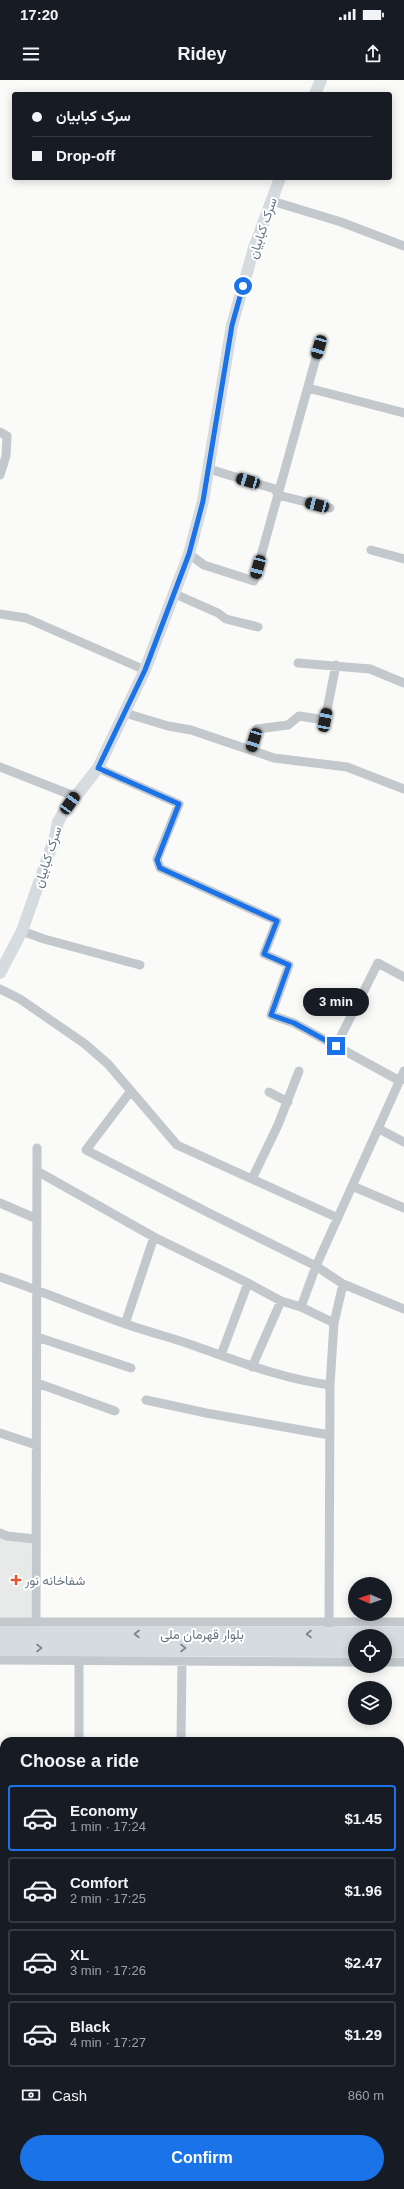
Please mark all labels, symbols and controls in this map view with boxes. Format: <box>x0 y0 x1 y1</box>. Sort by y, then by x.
text: 17:20 <box>20 6 58 23</box>
icon: menu <box>20 43 42 65</box>
icon: share <box>362 43 384 65</box>
text: Ridey <box>177 44 227 64</box>
text: سرک کبابیان <box>56 107 131 124</box>
text: Drop-off <box>56 147 115 164</box>
street label: سرک کبابیان <box>245 196 281 261</box>
route start <box>234 277 252 295</box>
car <box>310 334 328 360</box>
car <box>235 472 261 490</box>
car <box>304 496 330 514</box>
car <box>249 554 267 580</box>
car <box>317 707 333 733</box>
car <box>245 727 263 753</box>
car <box>58 790 82 816</box>
street label: سرک کبابیان <box>31 825 65 890</box>
callout: 3 min <box>303 988 369 1016</box>
text: 3 min <box>319 994 353 1009</box>
route end <box>327 1037 345 1055</box>
place label: شفاخانه نور <box>24 1573 85 1589</box>
marker: شفاخانه نور <box>10 1574 22 1586</box>
north arrow <box>348 1577 392 1621</box>
map controls <box>348 1577 392 1725</box>
street label: بلوار قهرمان ملی <box>160 1627 244 1643</box>
button: locate <box>348 1629 392 1673</box>
one-way arrow <box>134 1630 140 1638</box>
one-way arrow <box>306 1630 312 1638</box>
one-way arrow <box>36 1644 42 1652</box>
one-way arrow <box>180 1644 186 1652</box>
button: layers <box>348 1681 392 1725</box>
text: Choose a ride <box>20 1751 139 1771</box>
icon: car <box>22 1800 58 1836</box>
text: Economy <box>70 1802 138 1819</box>
text: $1.45 <box>344 1810 382 1827</box>
text: 1 min · 17:24 <box>70 1819 146 1834</box>
icon: car <box>22 1872 58 1908</box>
text: Comfort <box>70 1874 128 1891</box>
text: $1.96 <box>344 1882 382 1899</box>
text: 2 min · 17:25 <box>70 1891 146 1906</box>
icon: car <box>22 1944 58 1980</box>
text: XL <box>70 1946 89 1963</box>
text: $2.47 <box>344 1954 382 1971</box>
text: 3 min · 17:26 <box>70 1963 146 1978</box>
icon: car <box>22 2016 58 2052</box>
text: Black <box>70 2018 110 2035</box>
text: $1.29 <box>344 2026 382 2043</box>
text: 4 min · 17:27 <box>70 2035 146 2050</box>
icon: cash <box>20 2084 42 2106</box>
text: Cash <box>52 2087 87 2104</box>
text: 860 m <box>348 2088 384 2103</box>
button: Confirm <box>20 2135 384 2181</box>

